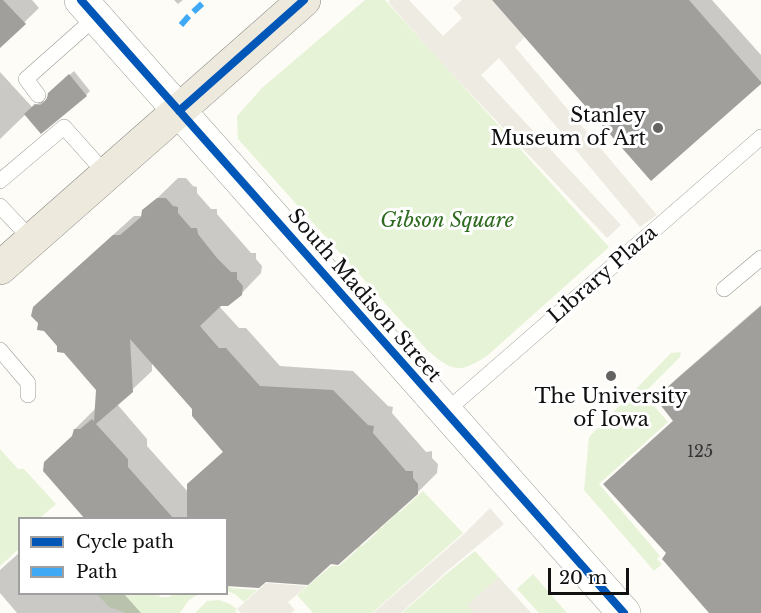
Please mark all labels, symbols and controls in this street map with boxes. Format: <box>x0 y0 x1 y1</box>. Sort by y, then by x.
place label: Stanley Museum of Art <box>490 104 646 151</box>
marker: Stanley Museum of Art <box>651 121 665 135</box>
street label: South Madison Street <box>282 205 446 387</box>
park label: Gibson Square <box>380 209 514 233</box>
street label: Library Plaza <box>544 221 662 329</box>
marker: The University of Iowa <box>604 369 618 383</box>
place label: The University of Iowa <box>534 385 688 432</box>
house number: 125 <box>687 442 713 462</box>
legend <box>18 517 228 595</box>
text: Cycle path <box>76 531 174 553</box>
scale bar <box>551 556 632 594</box>
text: Path <box>76 561 117 583</box>
text: 20 m <box>559 567 607 589</box>

